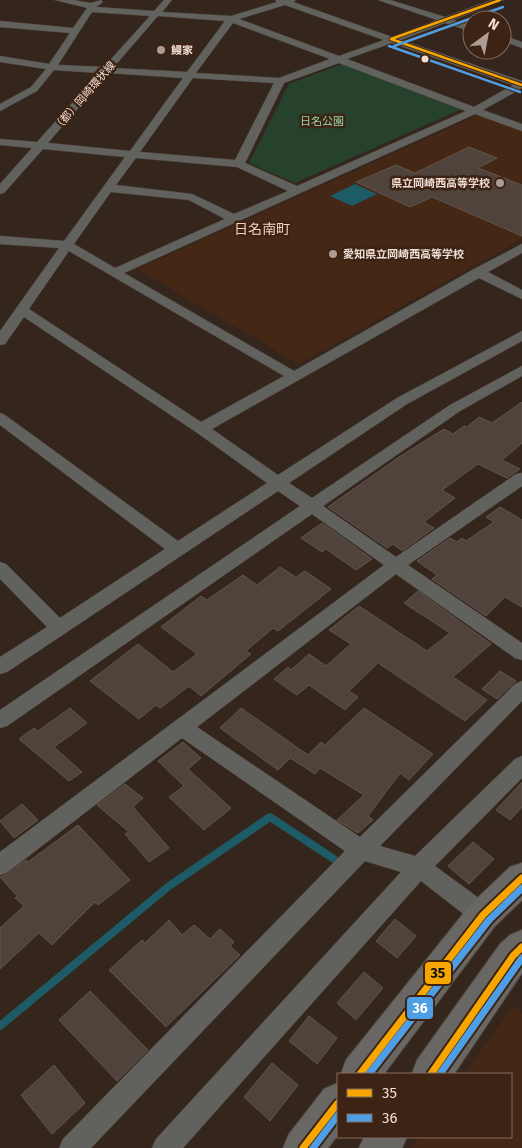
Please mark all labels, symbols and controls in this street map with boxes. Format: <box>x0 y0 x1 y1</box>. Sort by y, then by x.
north arrow <box>462 10 512 60</box>
text: N <box>485 15 502 34</box>
marker: 鰻家 <box>155 44 167 56</box>
place label: 鰻家 <box>171 44 193 57</box>
unlabelled marker <box>420 54 430 64</box>
street label: （都）岡崎環状線 <box>51 59 118 134</box>
park label: 日名公園 <box>300 115 344 128</box>
place label: 県立岡崎西高等学校 <box>391 177 490 190</box>
marker: 県立岡崎西高等学校 <box>494 177 506 189</box>
district label: 日名南町 <box>234 221 290 238</box>
marker: 愛知県立岡崎西高等学校 <box>327 248 339 260</box>
place label: 愛知県立岡崎西高等学校 <box>343 248 464 261</box>
line badge: 35 <box>424 961 452 985</box>
text: 35 <box>430 965 446 982</box>
line badge: 36 <box>406 996 434 1020</box>
text: 36 <box>411 1000 428 1017</box>
legend <box>337 1073 512 1138</box>
text: 35 <box>382 1084 397 1102</box>
text: 36 <box>382 1109 397 1127</box>

